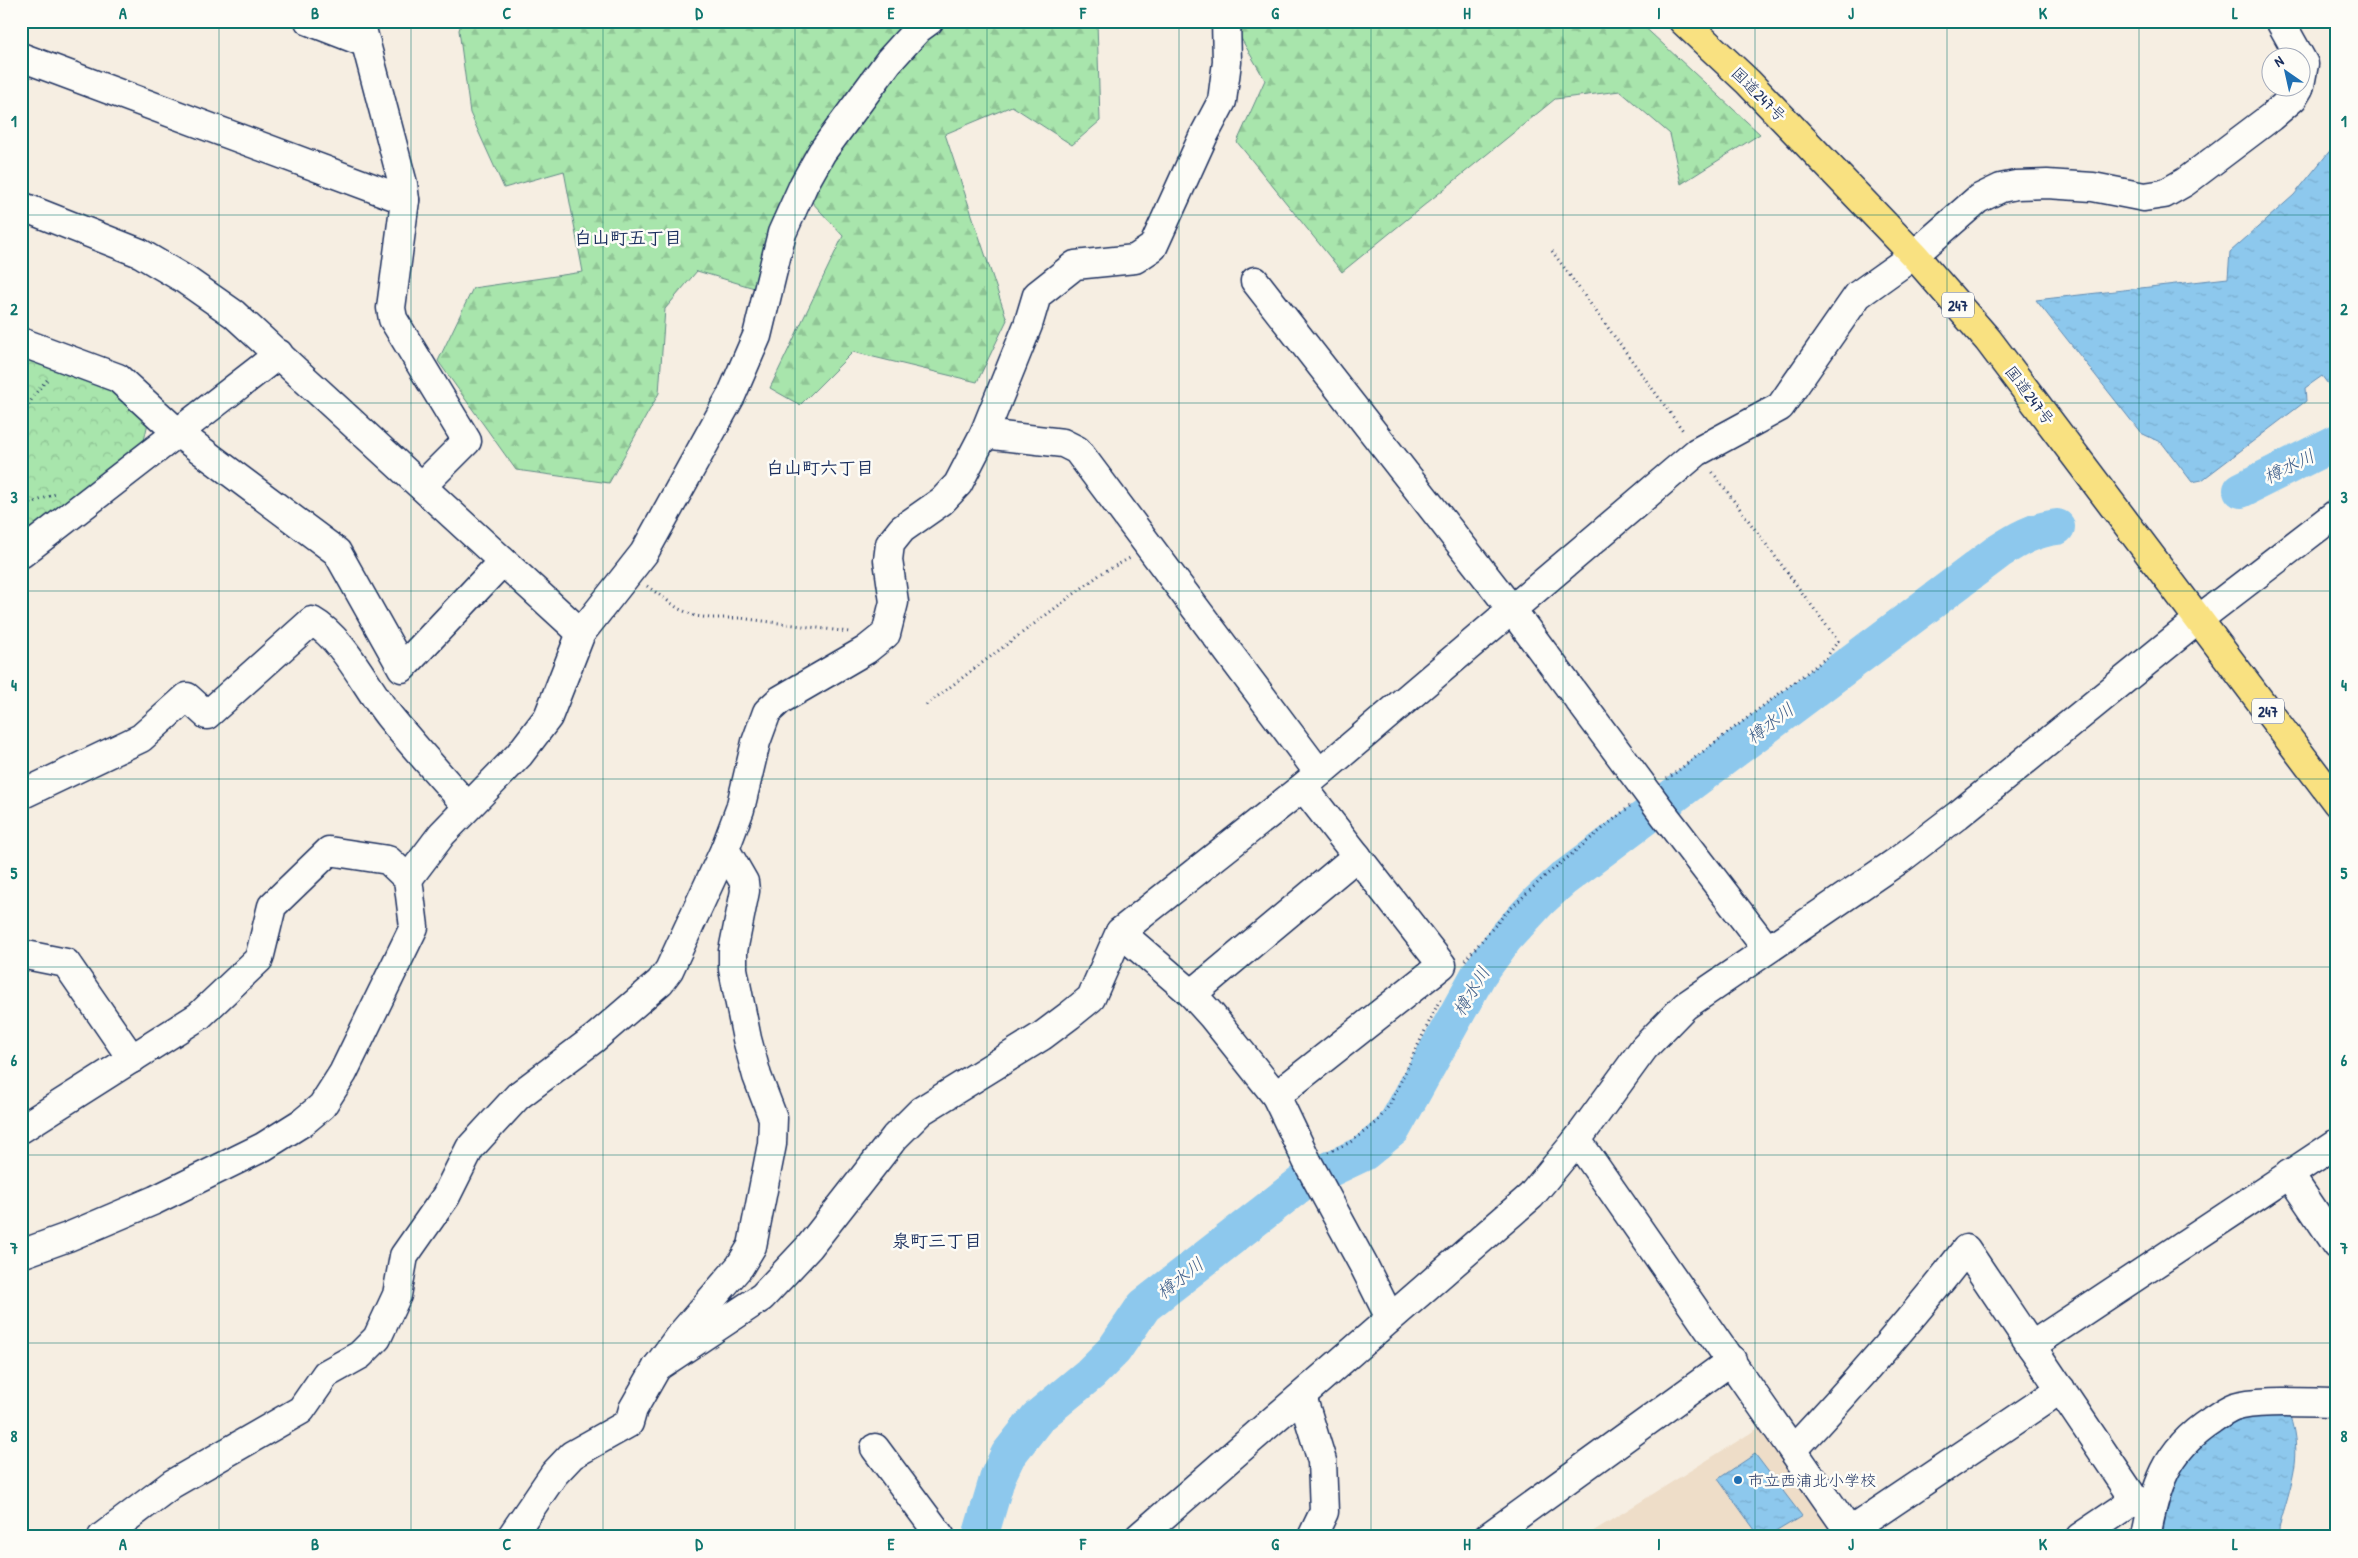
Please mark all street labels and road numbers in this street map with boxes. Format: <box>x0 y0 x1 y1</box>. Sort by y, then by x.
street label: 国道247号 <box>1727 62 1791 126</box>
road number: 247 <box>1942 292 1974 318</box>
street label: 国道247号 <box>2000 361 2060 429</box>
road number: 247 <box>2252 698 2284 724</box>

